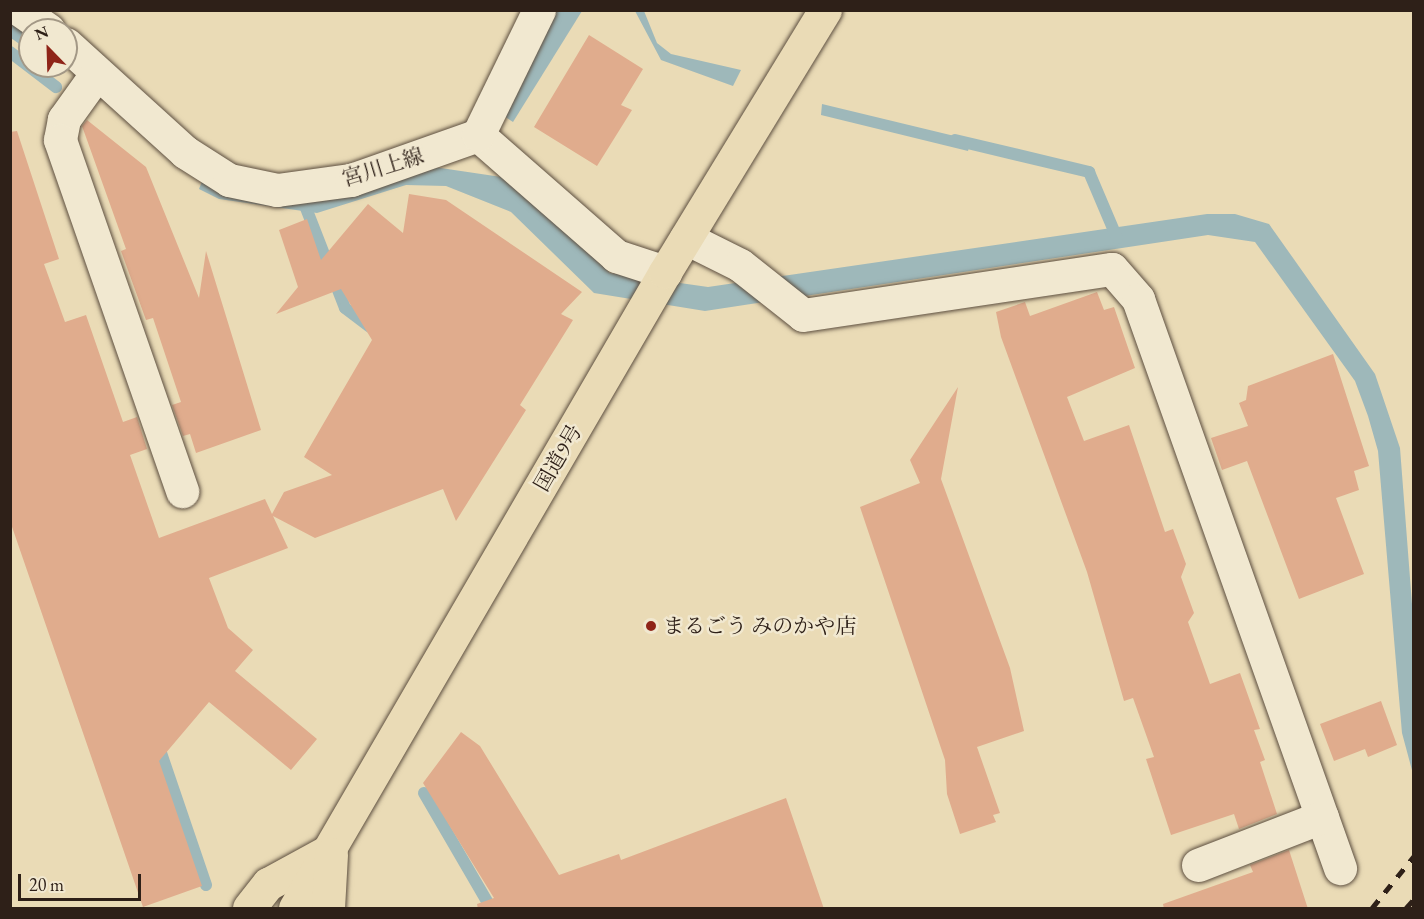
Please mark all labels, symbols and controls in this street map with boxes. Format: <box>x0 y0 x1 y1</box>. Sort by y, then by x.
north arrow <box>18 18 78 78</box>
text: N <box>31 21 52 45</box>
street label: 宮川上線 <box>339 143 427 191</box>
street label: 国道9号 <box>529 420 587 496</box>
place label: まるごう みのかや店 <box>663 613 856 639</box>
marker: まるごう みのかや店 <box>644 619 658 633</box>
scale bar <box>21 862 144 900</box>
text: 20 m <box>29 873 64 896</box>

